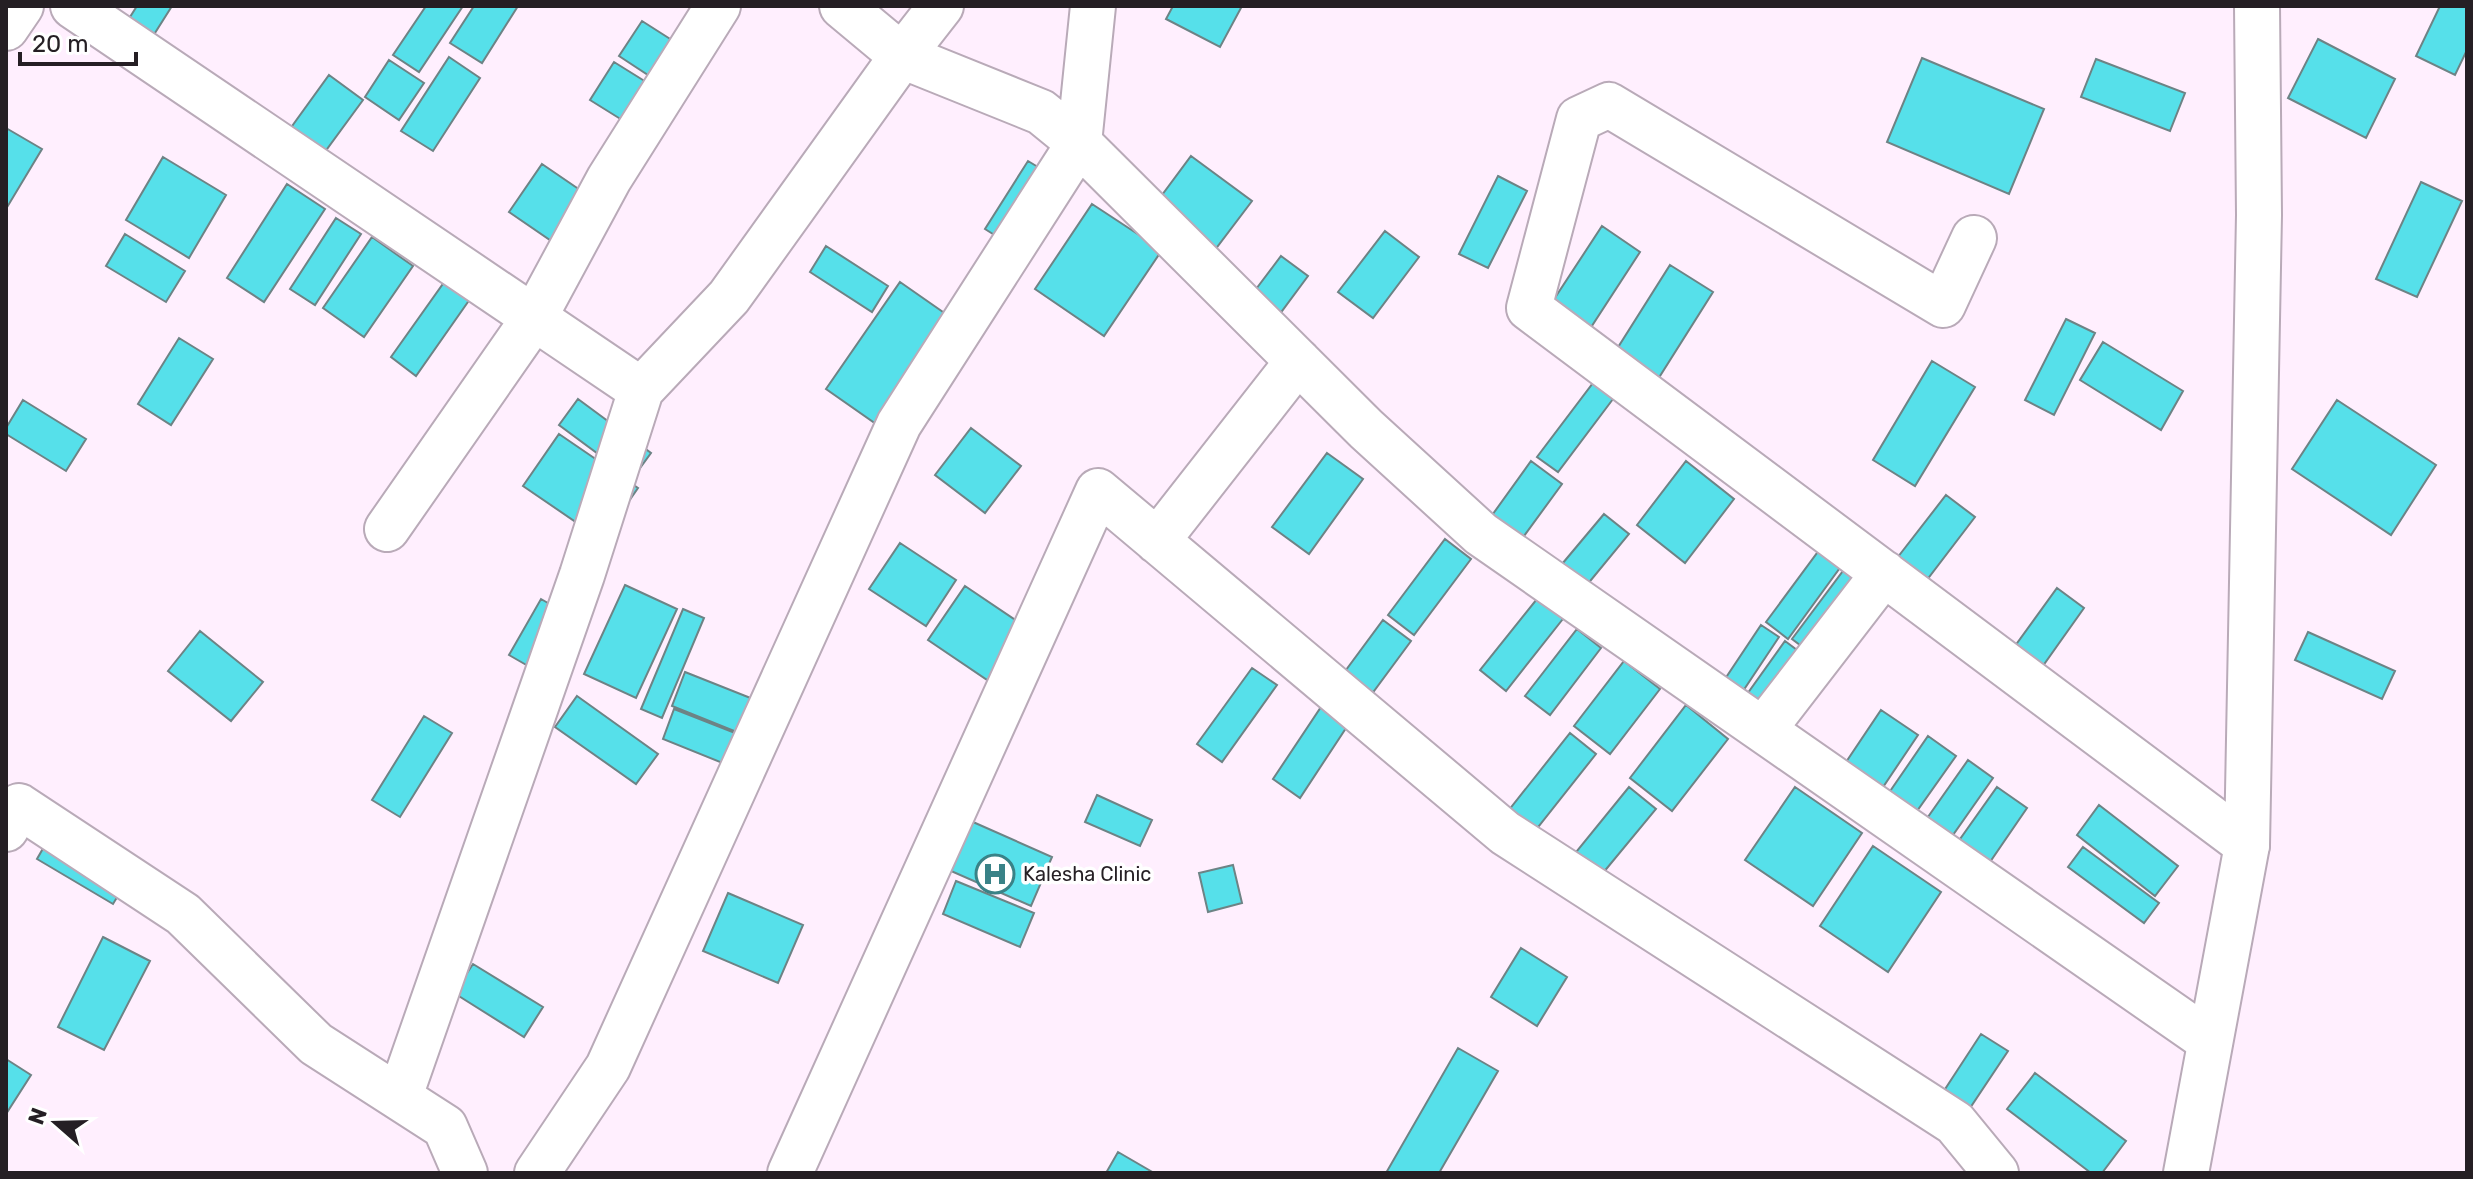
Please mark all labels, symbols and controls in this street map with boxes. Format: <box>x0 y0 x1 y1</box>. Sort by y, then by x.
scale bar <box>20 16 136 66</box>
text: 20 m <box>32 30 89 58</box>
hospital icon: Kalesha Clinic <box>974 853 1016 895</box>
place label: Kalesha Clinic <box>1023 862 1151 886</box>
north arrow <box>16 1083 96 1163</box>
text: N <box>22 1104 53 1128</box>

